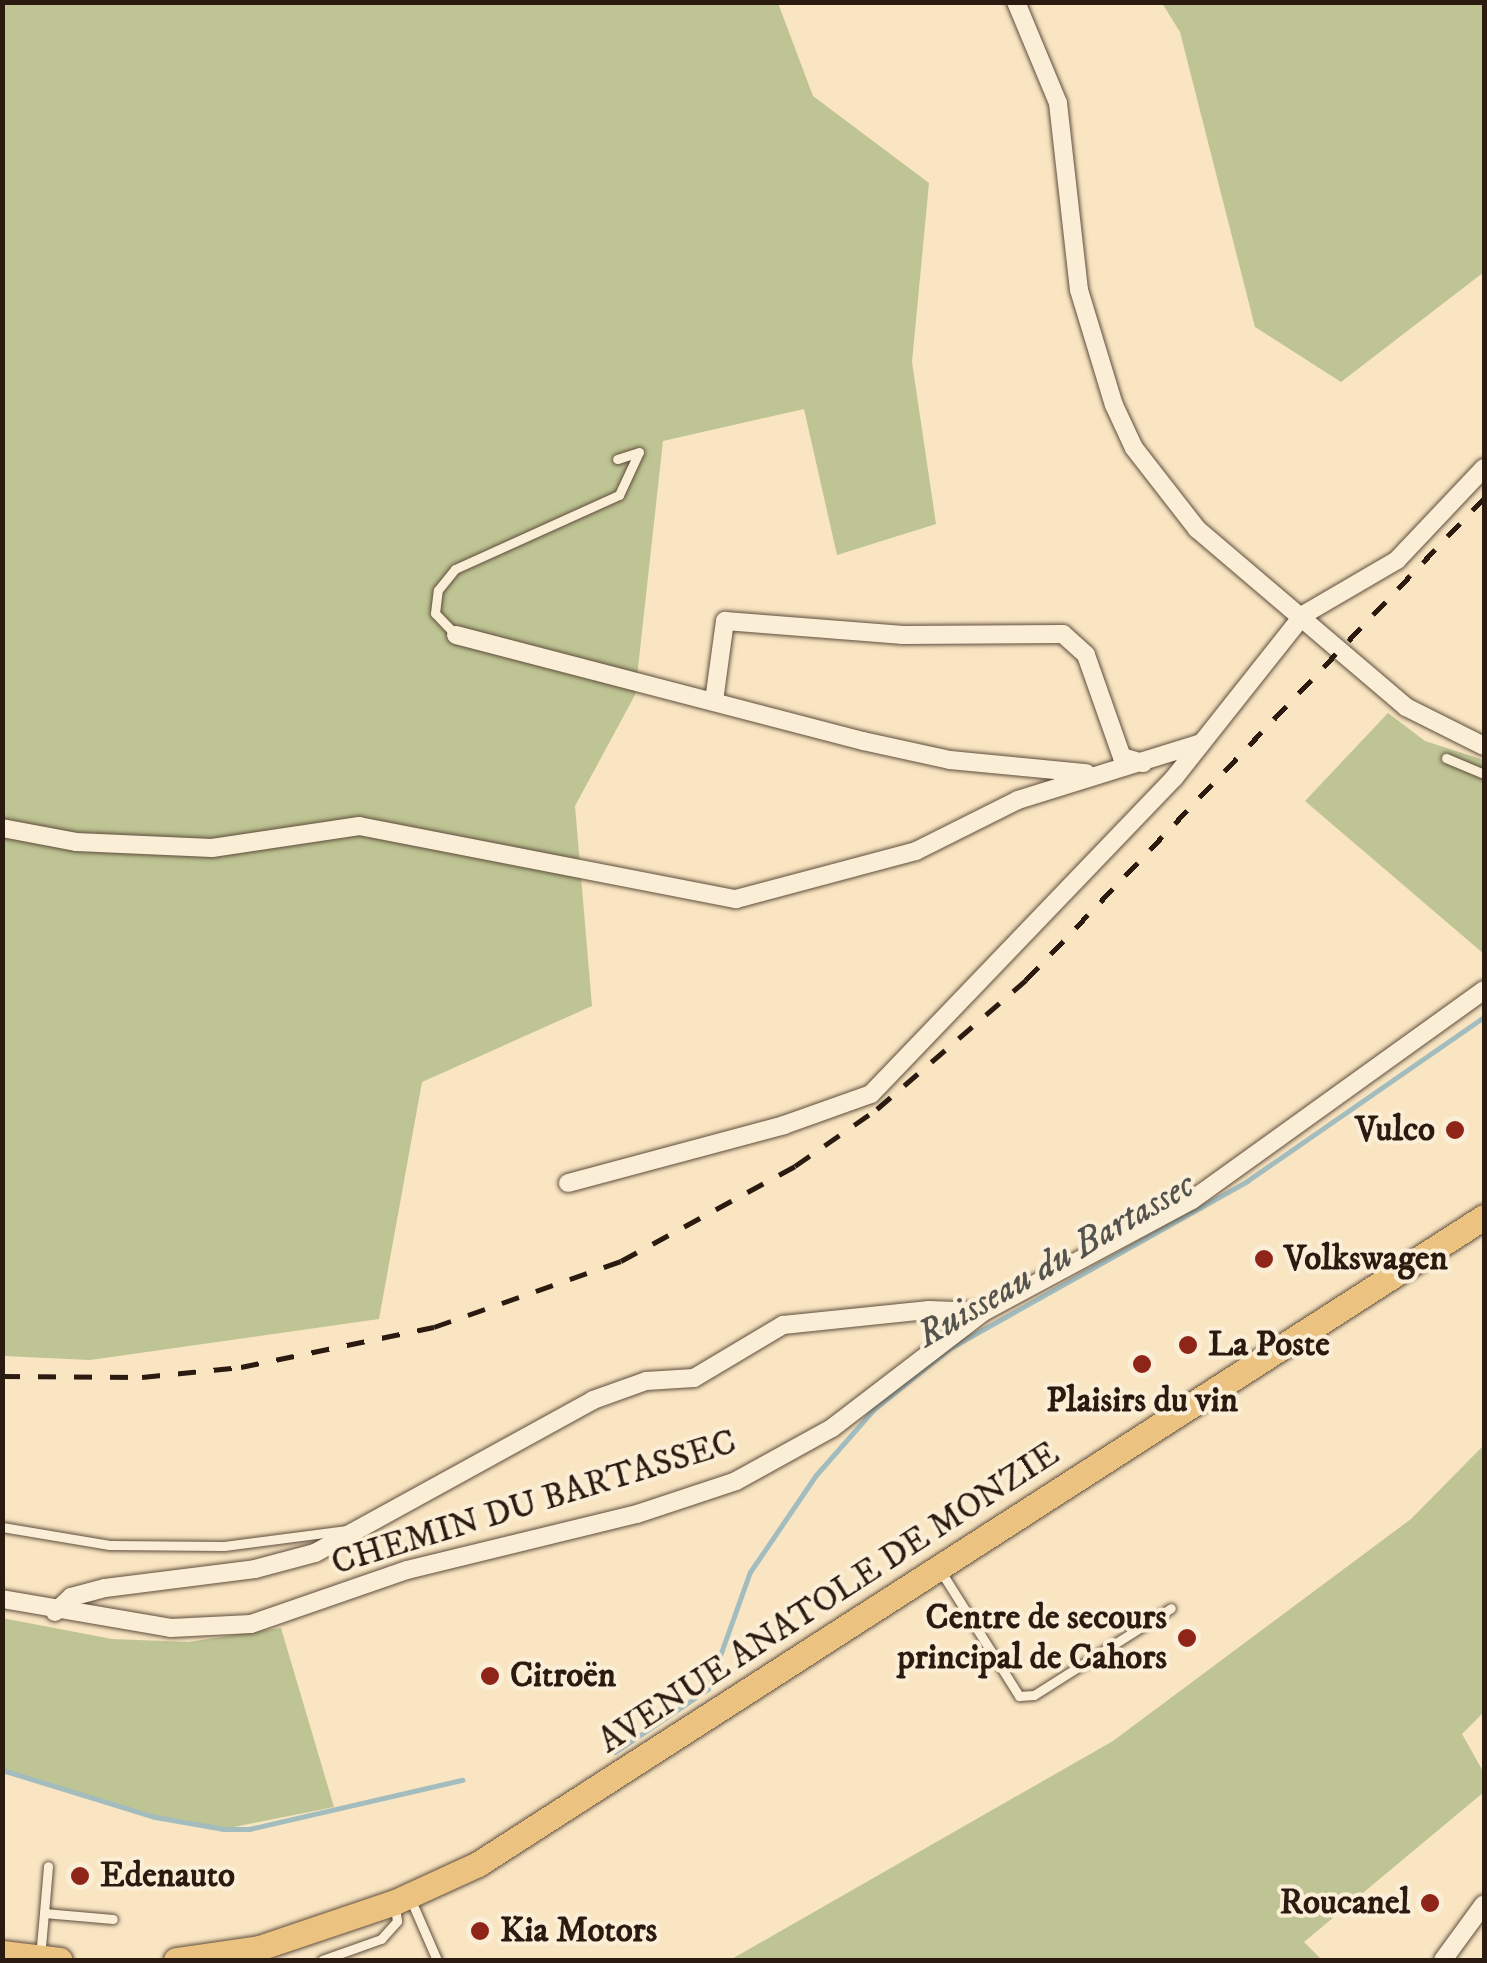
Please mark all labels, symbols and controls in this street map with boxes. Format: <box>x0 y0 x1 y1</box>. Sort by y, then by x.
place label: Vulco <box>1355 1109 1435 1151</box>
marker: Vulco <box>1444 1119 1466 1141</box>
water label: Ruisseau du Bartassec <box>909 1163 1203 1359</box>
place label: Volkswagen <box>1284 1238 1448 1280</box>
marker: Volkswagen <box>1253 1248 1275 1270</box>
place label: La Poste <box>1208 1324 1330 1366</box>
marker: La Poste <box>1177 1334 1199 1356</box>
marker: Plaisirs du vin <box>1131 1353 1153 1375</box>
place label: Plaisirs du vin <box>1046 1380 1238 1422</box>
street label: CHEMIN DU BARTASSEC <box>327 1421 741 1585</box>
street label: AVENUE ANATOLE DE MONZIE <box>591 1433 1067 1763</box>
place label: Centre de secours principal de Cahors <box>897 1597 1167 1679</box>
marker: Centre de secours principal de Cahors <box>1176 1627 1198 1649</box>
place label: Citroën <box>510 1655 616 1697</box>
marker: Citroën <box>479 1665 501 1687</box>
place label: Edenauto <box>100 1855 235 1897</box>
marker: Edenauto <box>69 1865 91 1887</box>
place label: Roucanel <box>1280 1882 1410 1924</box>
marker: Roucanel <box>1419 1892 1441 1914</box>
place label: Kia Motors <box>500 1910 657 1952</box>
marker: Kia Motors <box>469 1920 491 1942</box>

